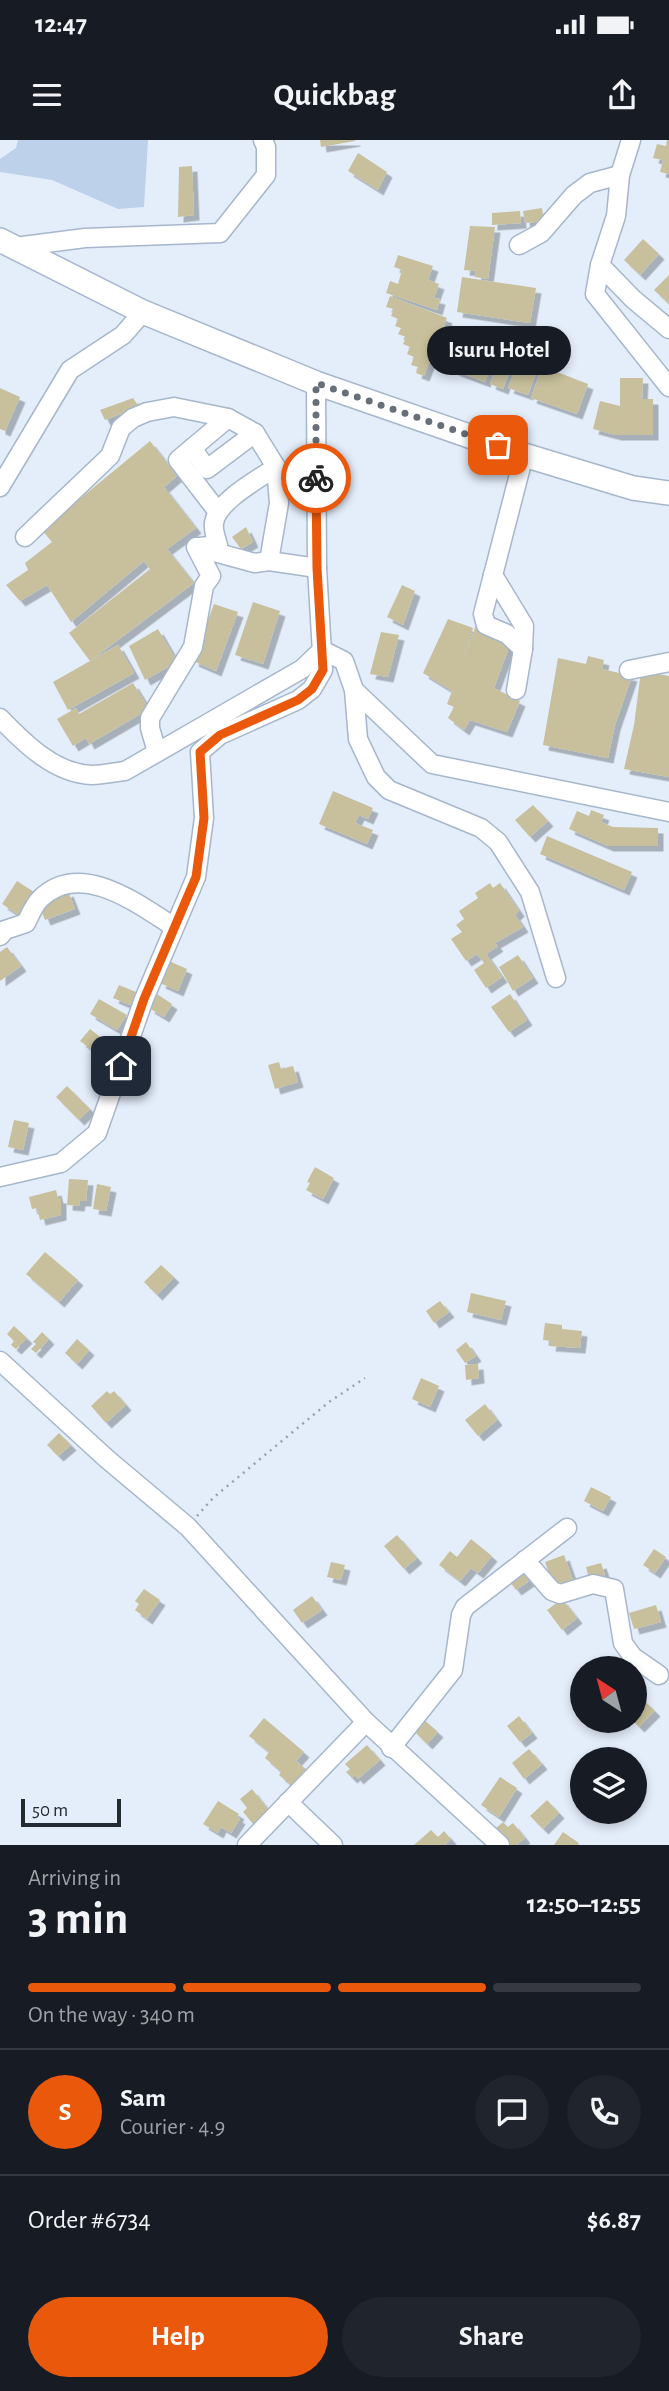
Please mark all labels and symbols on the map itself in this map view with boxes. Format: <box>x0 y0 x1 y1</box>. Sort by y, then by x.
callout: Isuru Hotel <box>426 326 570 375</box>
pin <box>468 415 528 475</box>
courier <box>281 443 351 513</box>
pin <box>91 1036 151 1096</box>
north arrow <box>570 1656 648 1732</box>
scale bar <box>21 1796 121 1828</box>

